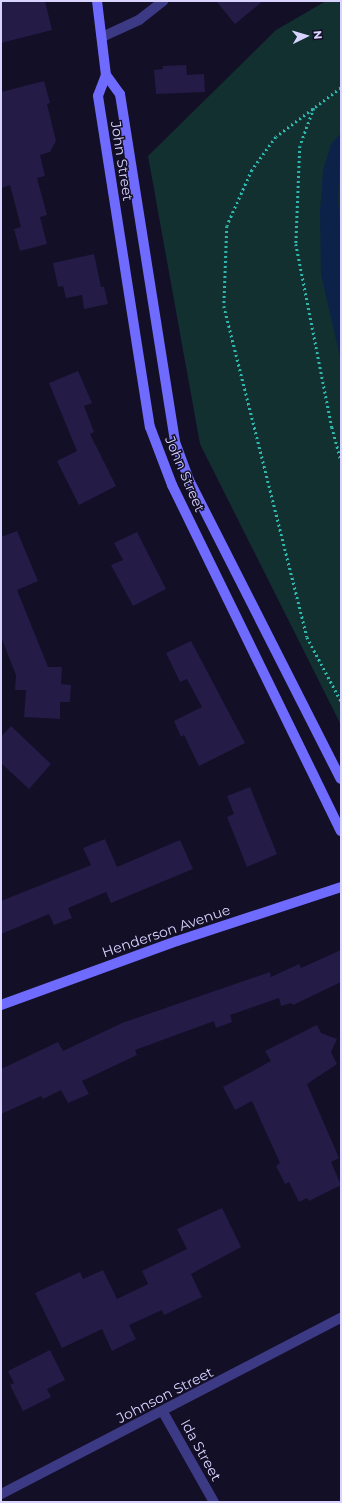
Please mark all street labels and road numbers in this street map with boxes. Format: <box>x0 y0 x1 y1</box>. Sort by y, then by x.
street label: John Street <box>107 120 137 202</box>
street label: John Street <box>161 434 209 514</box>
street label: Henderson Avenue <box>100 901 232 961</box>
street label: Johnson Street <box>114 1364 216 1426</box>
street label: Ida Street <box>177 1416 225 1484</box>

